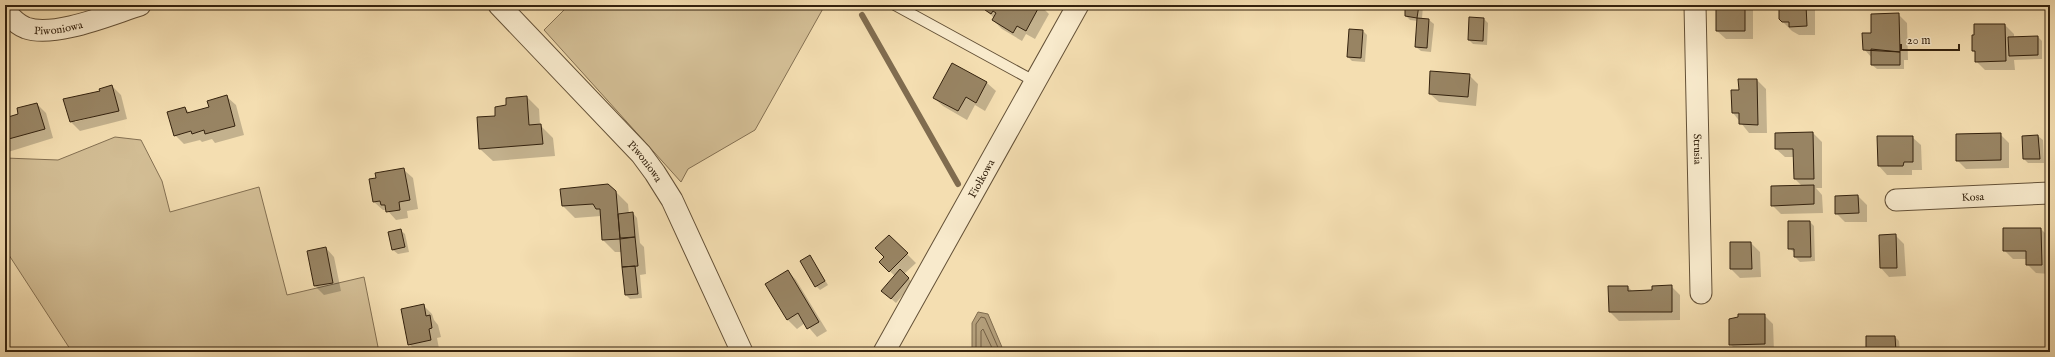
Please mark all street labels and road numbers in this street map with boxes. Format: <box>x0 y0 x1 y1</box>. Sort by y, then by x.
street label: Piwoniowa <box>33 18 85 38</box>
street label: Strusia <box>1690 133 1704 165</box>
street label: Piwoniowa <box>624 138 665 185</box>
street label: Fiołkowa <box>966 157 999 201</box>
street label: Kosa <box>1961 190 1985 205</box>

